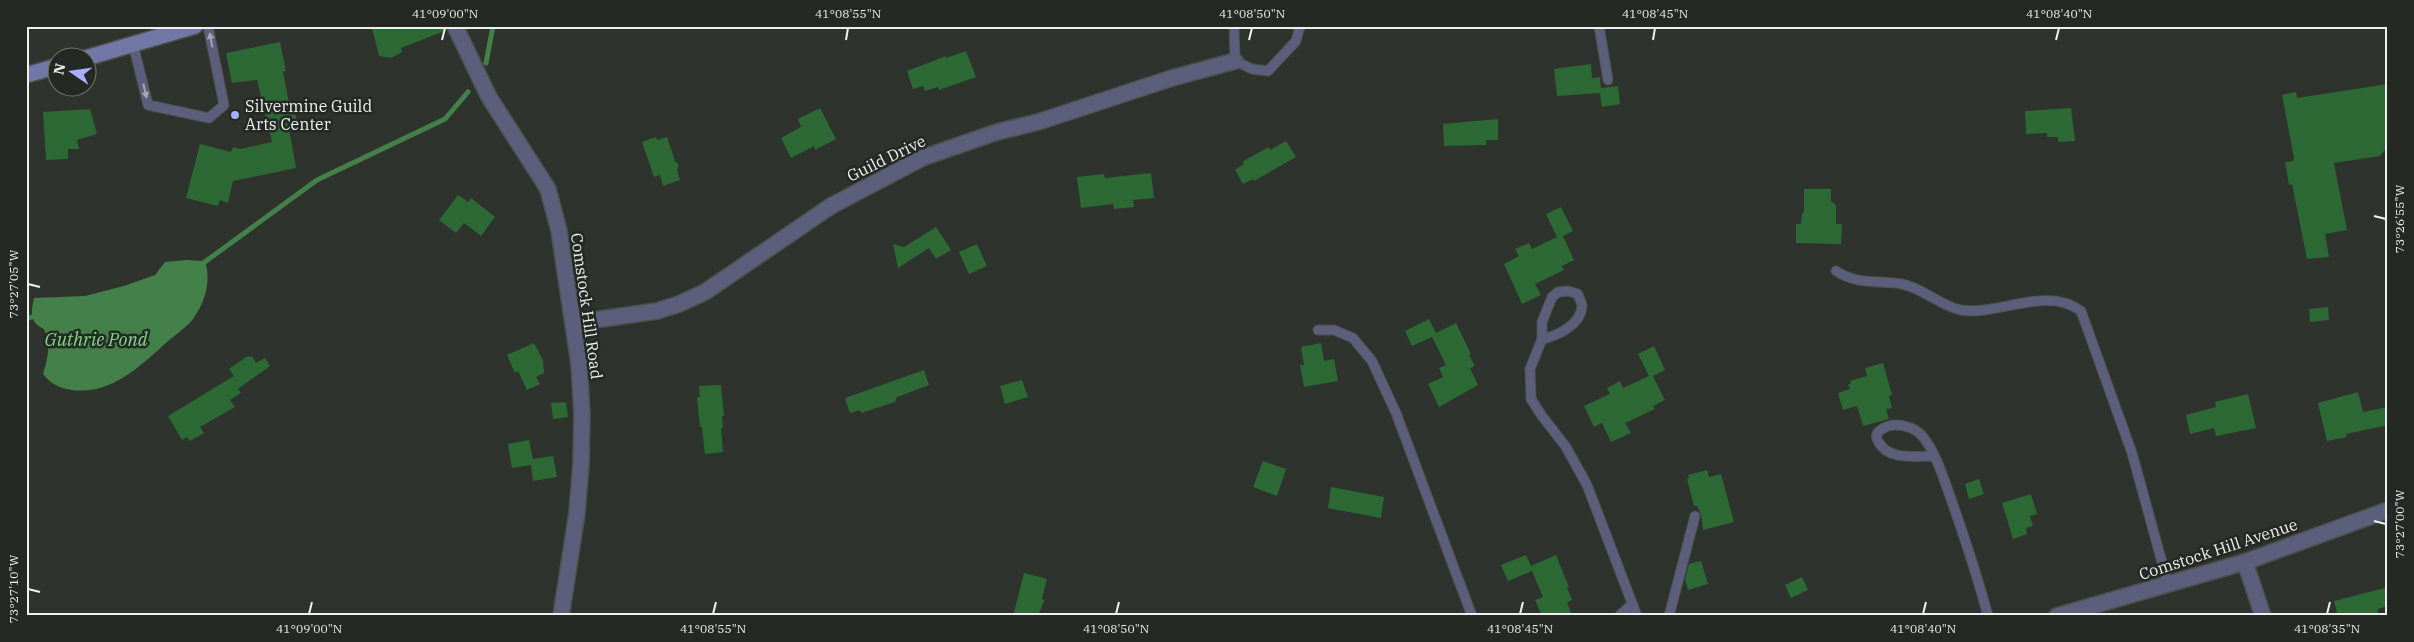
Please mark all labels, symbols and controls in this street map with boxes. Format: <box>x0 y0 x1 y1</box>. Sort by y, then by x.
text: 41°09'00"N <box>412 6 478 21</box>
text: 41°08'55"N <box>815 6 881 21</box>
text: 41°08'50"N <box>1219 6 1285 21</box>
text: 41°08'45"N <box>1622 6 1688 21</box>
text: 41°08'40"N <box>2026 6 2092 21</box>
one-way arrow <box>206 32 214 48</box>
north arrow <box>48 48 98 98</box>
text: N <box>49 62 69 76</box>
one-way arrow <box>141 83 149 98</box>
place label: Silvermine Guild Arts Center <box>245 96 372 134</box>
marker: Silvermine Guild Arts Center <box>229 109 241 121</box>
street label: Guild Drive <box>843 130 929 186</box>
text: 73°26'55"W <box>2392 184 2407 253</box>
street label: Comstock Hill Road <box>567 232 607 381</box>
text: 73°27'05"W <box>6 249 21 318</box>
water label: Guthrie Pond <box>45 328 148 351</box>
text: 73°27'00"W <box>2392 489 2407 558</box>
street label: Comstock Hill Avenue <box>2136 514 2300 584</box>
text: 73°27'10"W <box>6 554 21 623</box>
text: 41°09'00"N <box>276 621 342 636</box>
text: 41°08'55"N <box>680 621 746 636</box>
text: 41°08'50"N <box>1083 621 1149 636</box>
text: 41°08'45"N <box>1487 621 1553 636</box>
text: 41°08'40"N <box>1890 621 1956 636</box>
text: 41°08'35"N <box>2294 621 2360 636</box>

